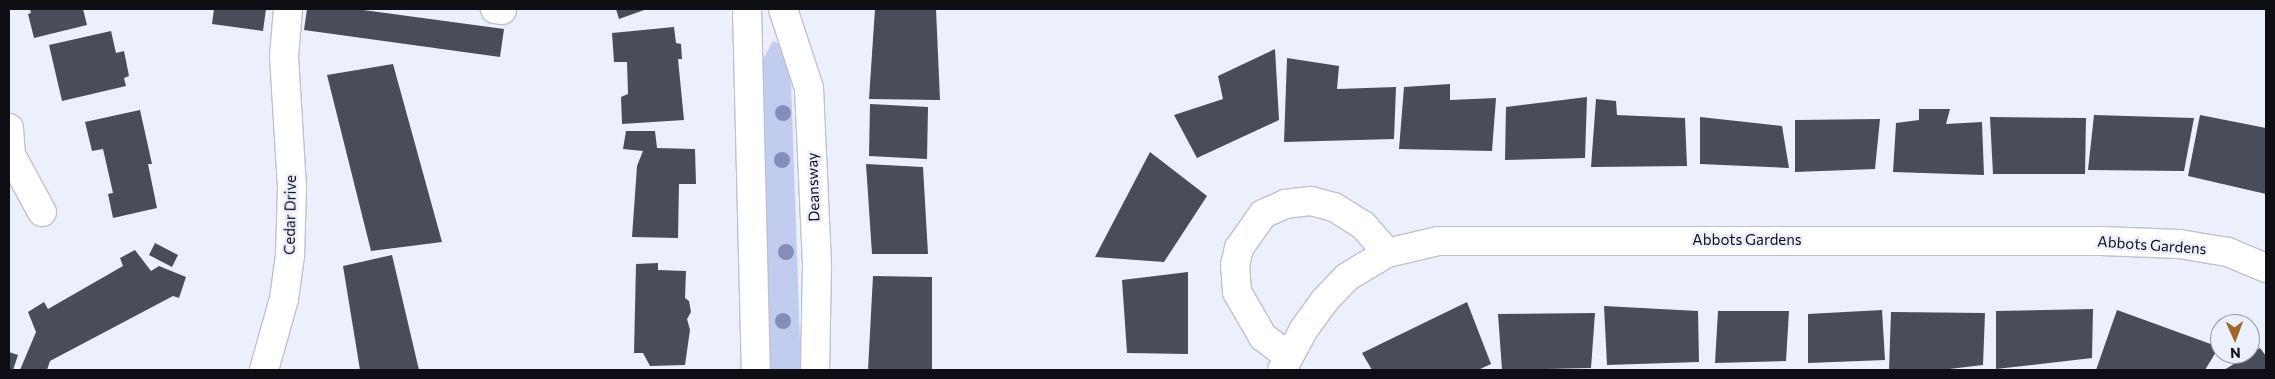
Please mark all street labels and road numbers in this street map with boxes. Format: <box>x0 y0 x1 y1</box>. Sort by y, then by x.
street label: Deansway <box>803 152 823 222</box>
street label: Cedar Drive <box>280 175 300 255</box>
street label: Abbots Gardens <box>1692 231 1802 249</box>
street label: Abbots Gardens <box>2097 232 2207 258</box>

